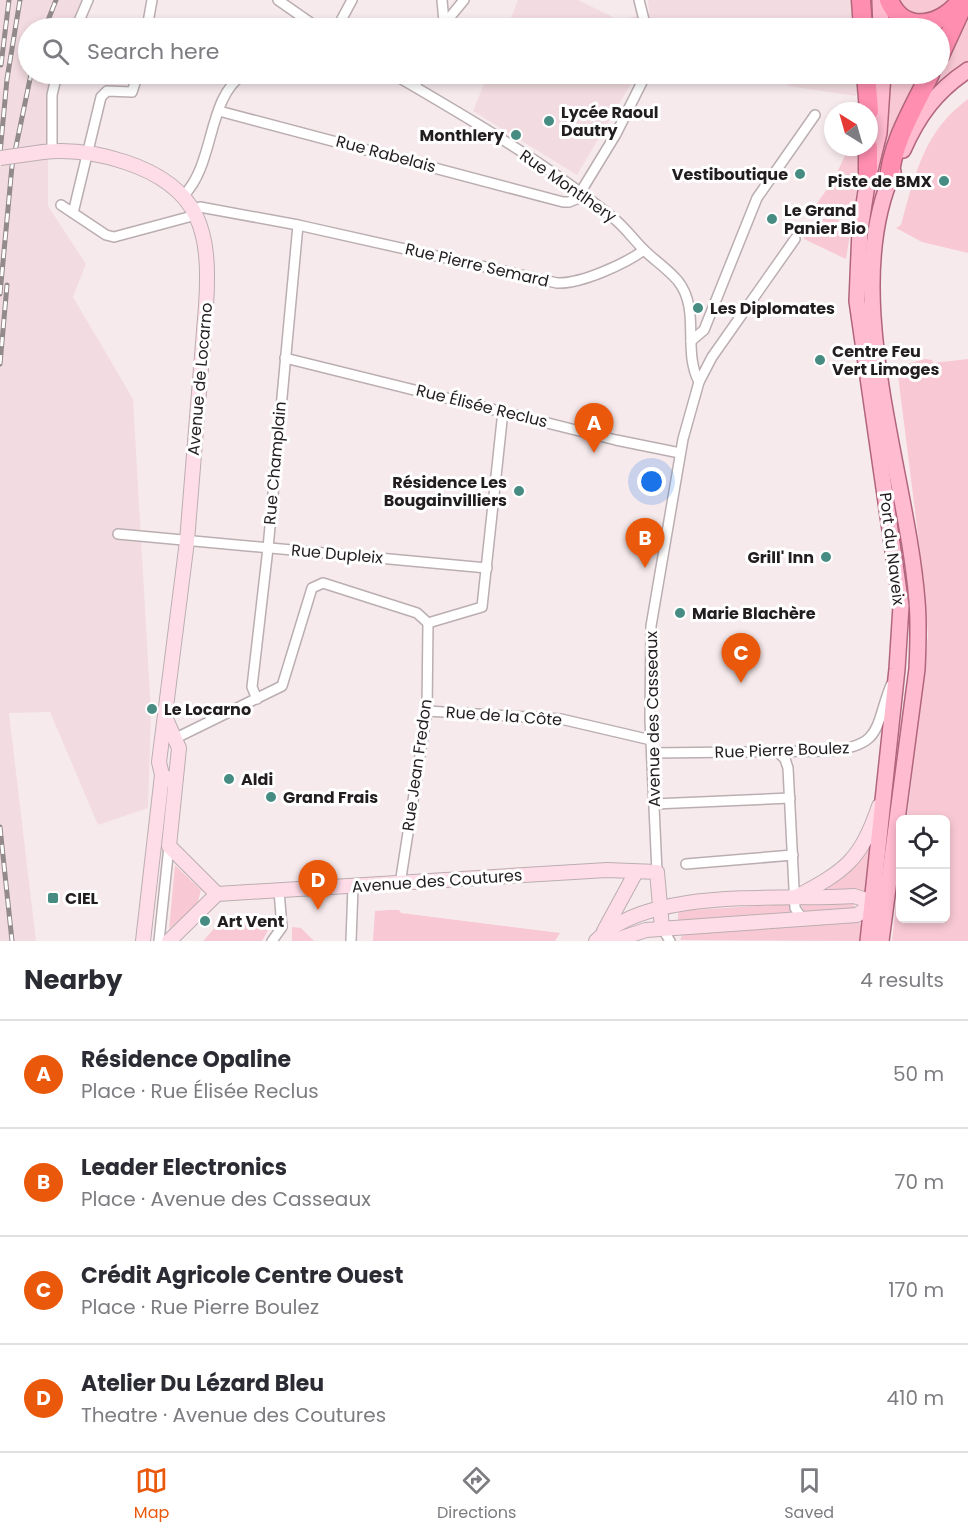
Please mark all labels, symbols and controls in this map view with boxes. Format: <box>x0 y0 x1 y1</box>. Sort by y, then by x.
search box <box>18 18 950 84</box>
icon: search <box>39 35 72 68</box>
text: Search here <box>87 36 220 67</box>
place label: Lycée Raoul Dautry <box>561 101 659 142</box>
north arrow <box>824 102 878 156</box>
marker: Lycée Raoul Dautry <box>542 114 556 128</box>
place label: Monthlery <box>420 124 505 147</box>
marker: Monthlery <box>509 128 523 142</box>
street label: Rue Rabelais <box>334 130 438 178</box>
street label: Rue Montlhery <box>515 144 621 228</box>
place label: Vestiboutique <box>672 163 788 186</box>
marker: Vestiboutique <box>793 167 807 181</box>
place label: Piste de BMX <box>828 170 933 193</box>
marker: Piste de BMX <box>937 174 951 188</box>
place label: Le Grand Panier Bio <box>784 199 866 240</box>
marker: Le Grand Panier Bio <box>765 212 779 226</box>
street label: Rue Pierre Semard <box>403 237 551 293</box>
place label: Les Diplomates <box>710 297 835 320</box>
marker: Les Diplomates <box>691 301 705 315</box>
street label: Avenue de Locarno <box>182 302 218 456</box>
place label: Centre Feu Vert Limoges <box>832 340 939 381</box>
marker: Centre Feu Vert Limoges <box>813 353 827 367</box>
street label: Rue Élisée Reclus <box>414 379 550 433</box>
street label: Rue Champlain <box>258 400 292 526</box>
pin: A <box>574 404 614 453</box>
your location <box>637 467 666 496</box>
place label: Résidence Les Bougainvilliers <box>384 471 507 512</box>
marker: Résidence Les Bougainvilliers <box>512 484 526 498</box>
street label: Port du Naveix <box>874 491 910 607</box>
pin: B <box>626 518 664 568</box>
street label: Rue Dupleix <box>290 539 384 569</box>
place label: Grill' Inn <box>748 546 814 569</box>
marker: Grill' Inn <box>819 550 833 564</box>
place label: Marie Blachère <box>692 602 816 625</box>
marker: Marie Blachère <box>673 606 687 620</box>
street label: Avenue des Casseaux <box>640 630 666 807</box>
pin: C <box>722 634 760 683</box>
street label: Rue Jean Fredon <box>396 697 438 833</box>
place label: Le Locarno <box>164 698 251 721</box>
street label: Rue de la Côte <box>445 700 563 732</box>
marker: Le Locarno <box>145 702 159 716</box>
street label: Rue Pierre Boulez <box>714 736 850 764</box>
place label: Aldi <box>241 768 273 791</box>
marker: Aldi <box>222 772 236 786</box>
place label: Grand Frais <box>283 786 378 809</box>
marker: Grand Frais <box>264 790 278 804</box>
map controls <box>896 815 950 923</box>
button: locate <box>896 815 950 869</box>
pin: D <box>298 860 338 910</box>
street label: Avenue des Coutures <box>351 864 523 898</box>
button: layers <box>896 869 950 923</box>
place label: CIEL <box>65 887 99 910</box>
marker: CIEL <box>46 891 60 905</box>
place label: Art Vent <box>217 910 284 933</box>
marker: Art Vent <box>198 914 212 928</box>
text: Nearby <box>24 962 122 998</box>
text: 4 results <box>860 966 944 994</box>
text: Résidence Opaline <box>81 1044 291 1075</box>
text: A <box>36 1060 51 1088</box>
text: 50 m <box>893 1060 944 1088</box>
text: Place · Rue Élisée Reclus <box>81 1077 319 1105</box>
text: Leader Electronics <box>81 1152 287 1183</box>
text: B <box>37 1168 50 1196</box>
text: 70 m <box>895 1168 944 1196</box>
text: Place · Avenue des Casseaux <box>81 1185 371 1213</box>
text: Crédit Agricole Centre Ouest <box>81 1260 403 1291</box>
text: C <box>36 1276 51 1304</box>
text: 170 m <box>888 1276 944 1304</box>
text: Place · Rue Pierre Boulez <box>81 1293 319 1321</box>
text: Atelier Du Lézard Bleu <box>81 1368 324 1399</box>
text: D <box>36 1384 51 1412</box>
text: 410 m <box>887 1384 944 1412</box>
text: Theatre · Avenue des Coutures <box>81 1401 386 1429</box>
tab: Map <box>134 1464 169 1525</box>
tab: Directions <box>437 1464 516 1525</box>
tab: Saved <box>784 1464 834 1525</box>

